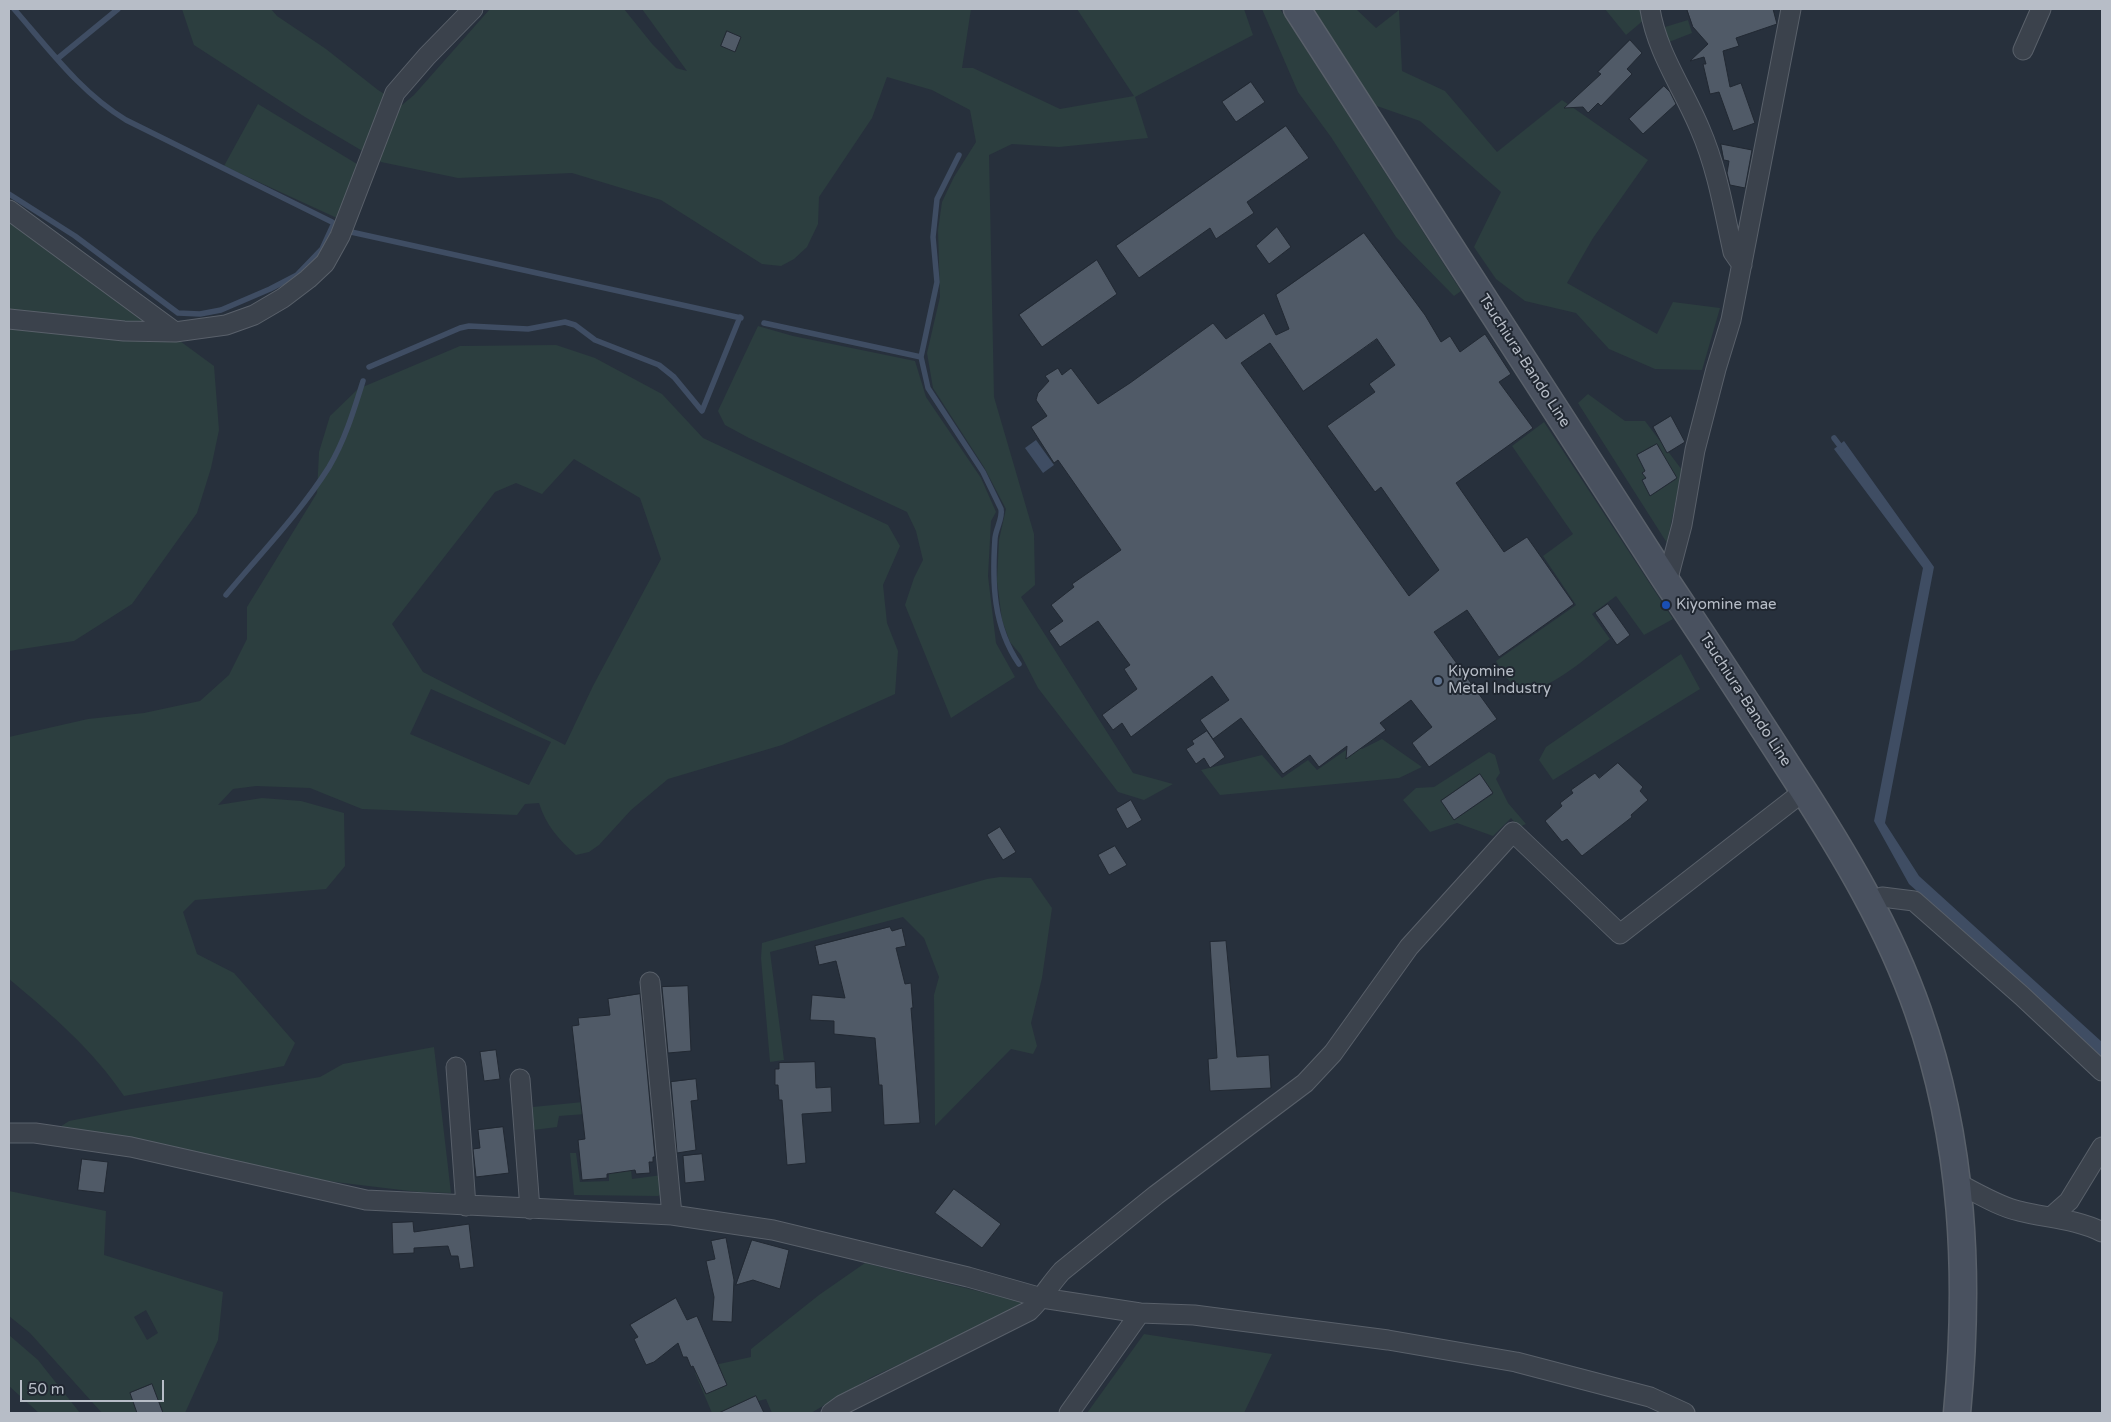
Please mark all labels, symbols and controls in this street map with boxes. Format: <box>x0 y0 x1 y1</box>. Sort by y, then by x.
street label: Tsuchiura-Bando Line <box>1474 291 1574 431</box>
place label: Kiyomine mae <box>1676 596 1777 614</box>
marker: Kiyomine mae <box>1660 599 1672 611</box>
street label: Tsuchiura-Bando Line <box>1695 630 1795 770</box>
place label: Kiyomine Metal Industry <box>1448 663 1551 698</box>
marker: Kiyomine Metal Industry <box>1432 675 1444 687</box>
scale bar <box>22 1370 166 1402</box>
text: 50 m <box>28 1380 65 1398</box>

